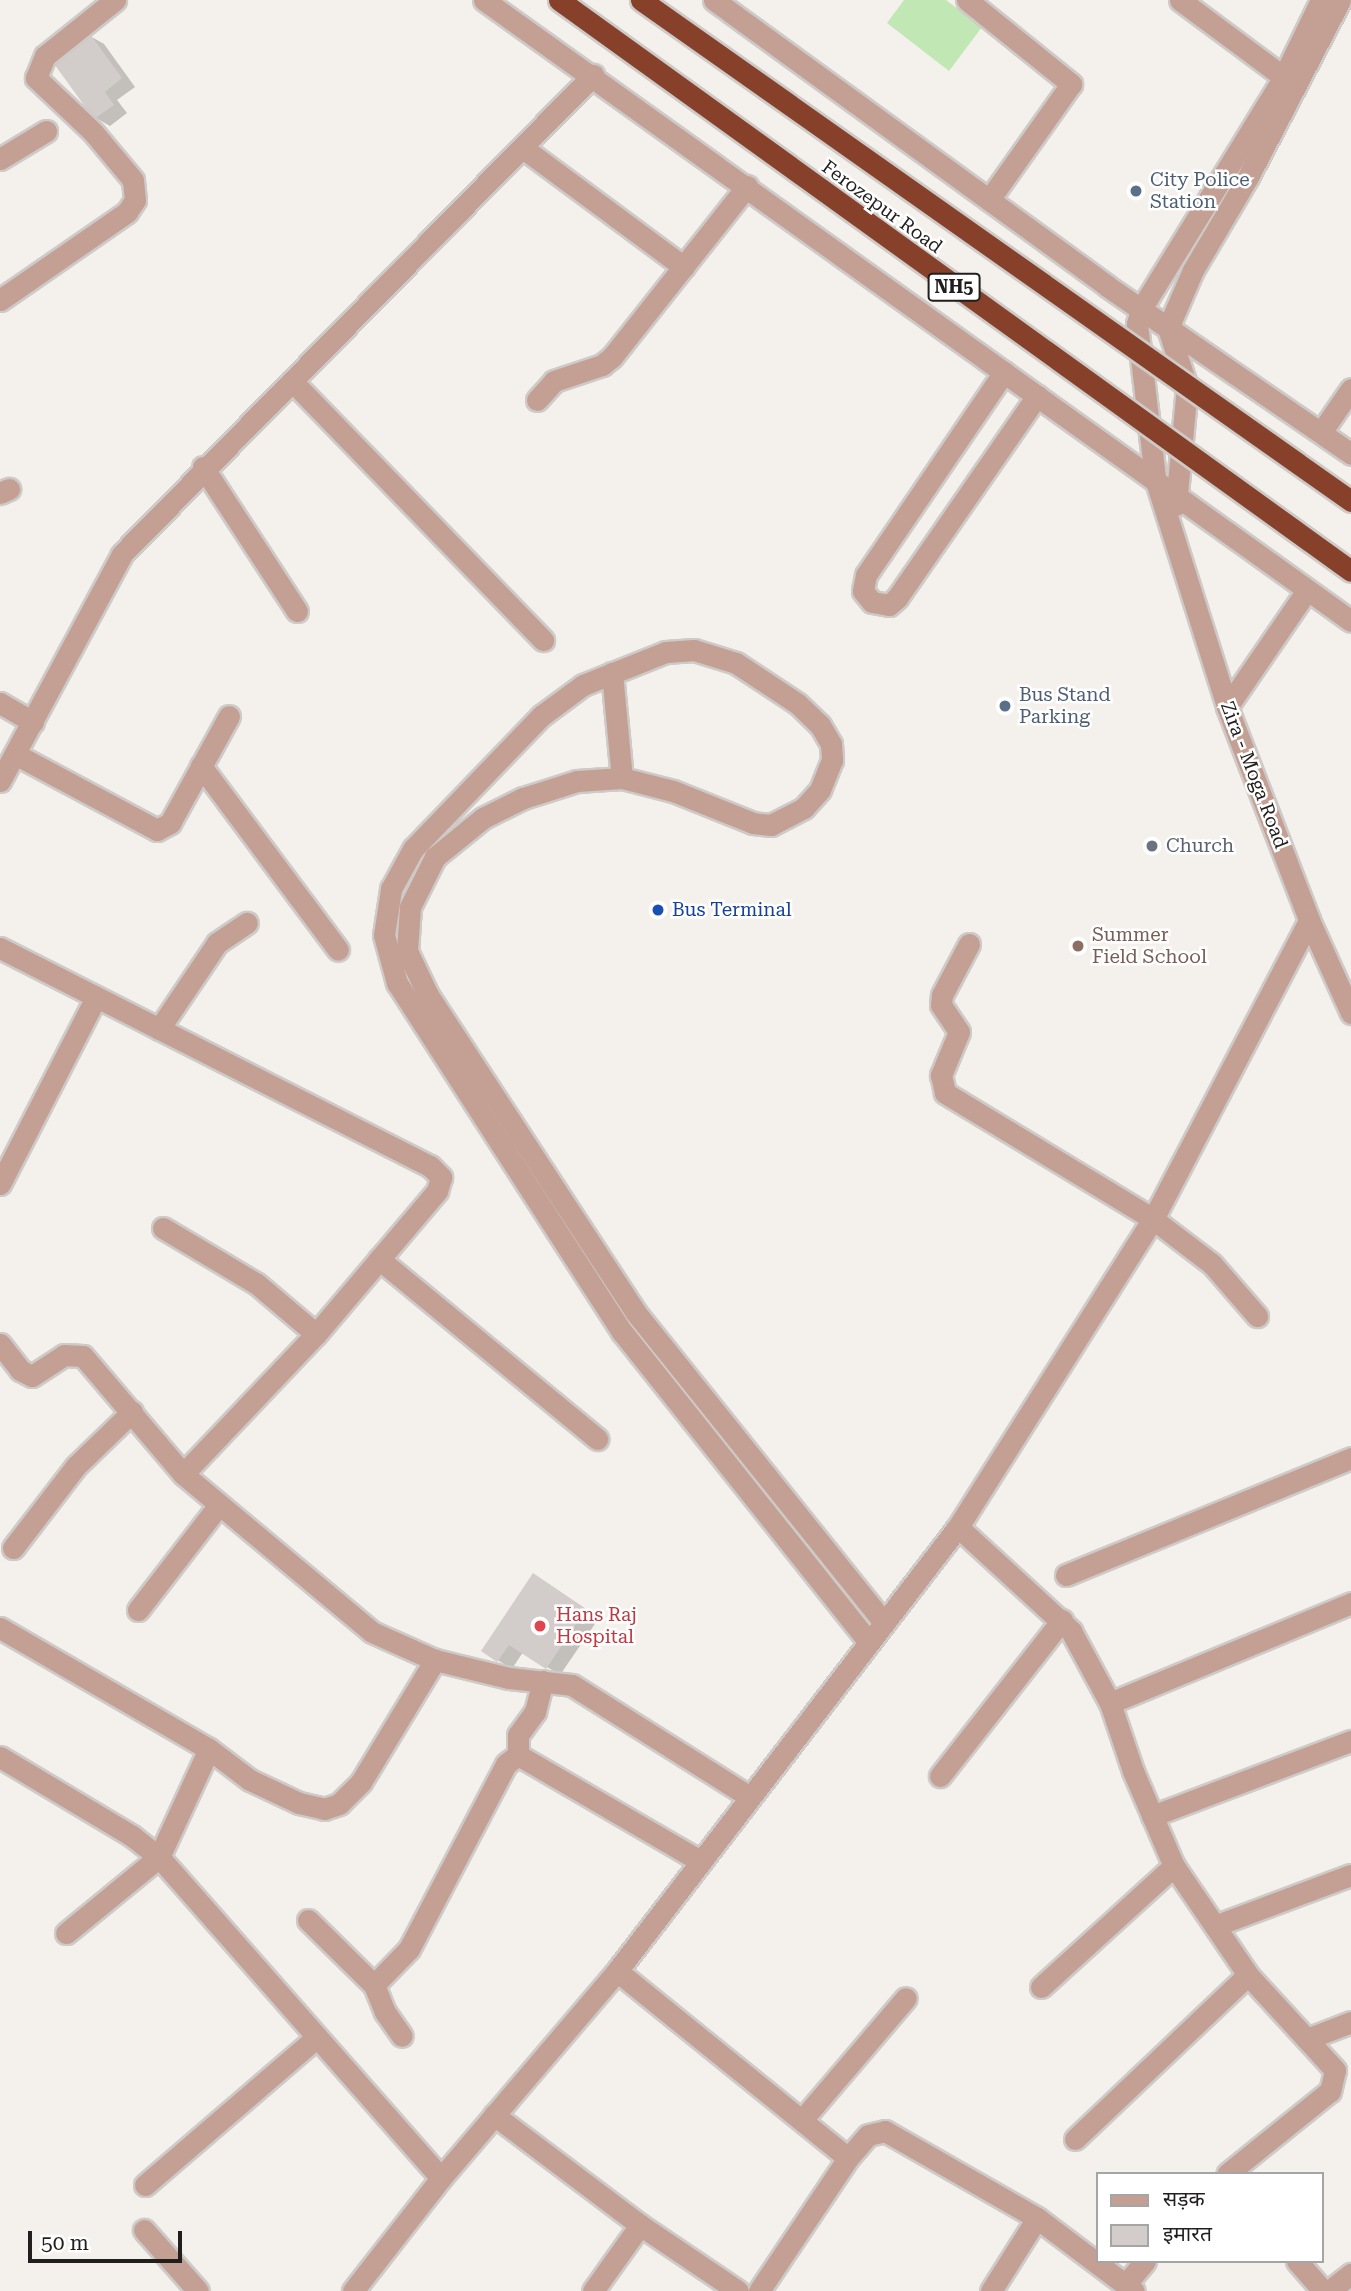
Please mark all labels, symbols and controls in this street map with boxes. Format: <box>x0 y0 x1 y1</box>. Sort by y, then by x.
street label: Ferozepur Road <box>817 156 947 258</box>
place label: City Police Station <box>1150 169 1250 213</box>
marker: City Police Station <box>1128 183 1144 199</box>
road number: NH5 <box>926 272 982 302</box>
place label: Bus Stand Parking <box>1019 684 1111 728</box>
marker: Bus Stand Parking <box>997 698 1013 714</box>
street label: Zira - Moga Road <box>1215 698 1293 852</box>
place label: Church <box>1166 835 1234 857</box>
marker: Church <box>1144 838 1160 854</box>
place label: Bus Terminal <box>672 899 792 921</box>
marker: Bus Terminal <box>650 902 666 918</box>
place label: Summer Field School <box>1092 924 1207 968</box>
marker: Summer Field School <box>1070 938 1086 954</box>
place label: Hans Raj Hospital <box>556 1604 637 1648</box>
marker: Hans Raj Hospital <box>530 1616 550 1636</box>
legend <box>1096 2172 1323 2263</box>
text: सड़क <box>1163 2187 1205 2211</box>
scale bar <box>32 2218 186 2262</box>
text: इमारत <box>1163 2222 1212 2246</box>
text: 50 m <box>41 2231 89 2255</box>

